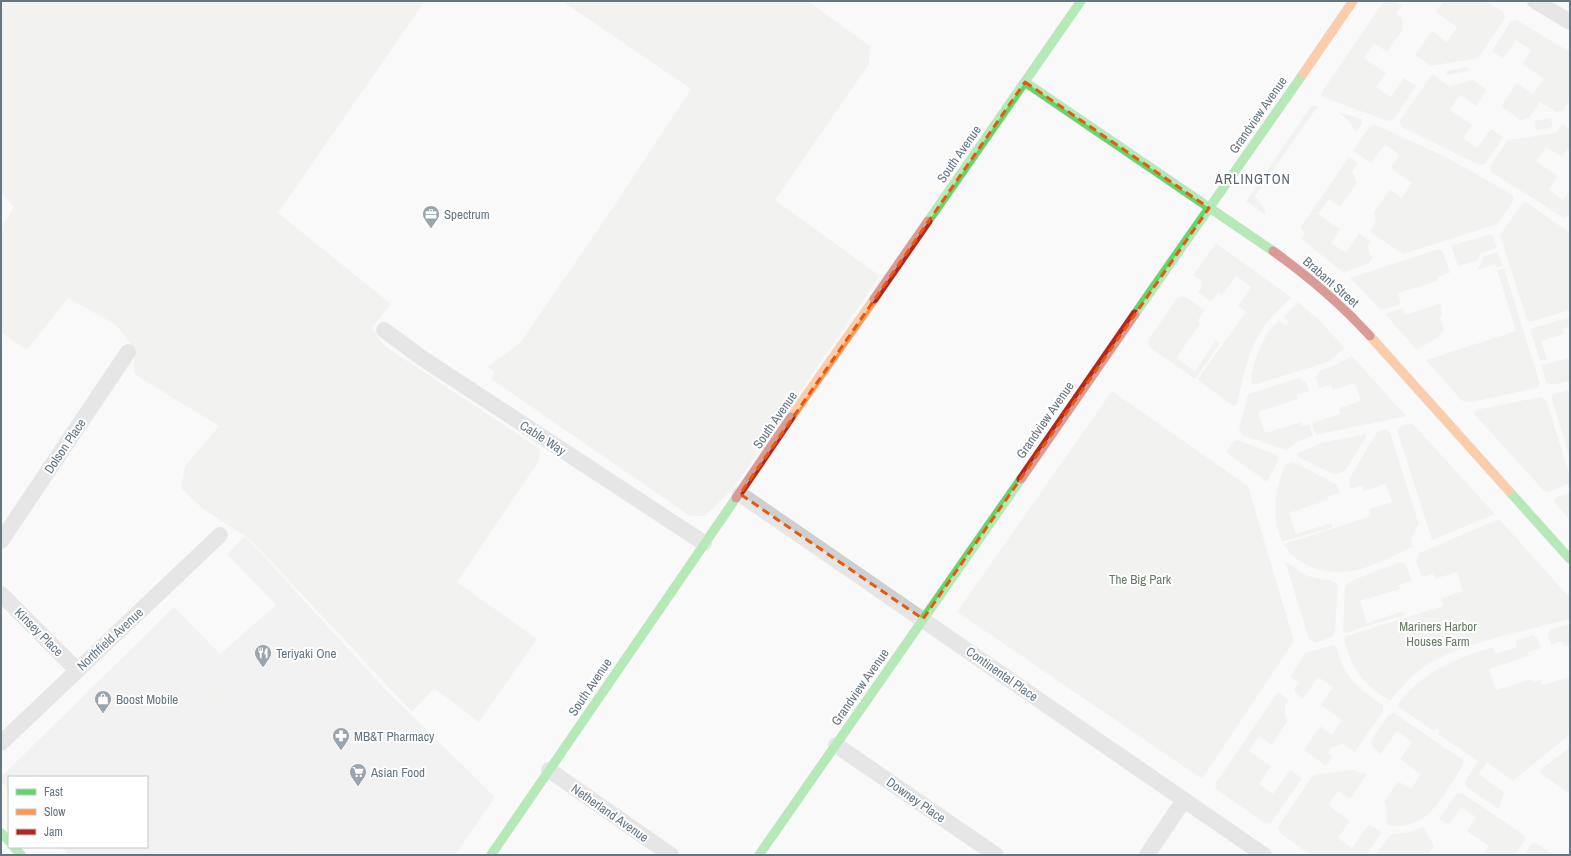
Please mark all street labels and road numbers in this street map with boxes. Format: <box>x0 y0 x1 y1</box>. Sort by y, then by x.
street label: Grandview Avenue <box>1225 73 1291 157</box>
street label: South Avenue <box>933 122 985 186</box>
street label: Brabant Street <box>1299 253 1363 311</box>
street label: Grandview Avenue <box>1012 378 1078 462</box>
street label: South Avenue <box>749 388 801 452</box>
street label: Dolson Place <box>40 415 90 477</box>
street label: Cable Way <box>517 417 570 460</box>
street label: Kinsey Place <box>11 604 67 660</box>
street label: Northfield Avenue <box>73 604 147 674</box>
street label: Continental Place <box>963 643 1041 705</box>
street label: Grandview Avenue <box>827 645 893 729</box>
street label: South Avenue <box>564 655 616 719</box>
street label: Downey Place <box>883 773 949 827</box>
street label: Netherland Avenue <box>568 780 652 846</box>

